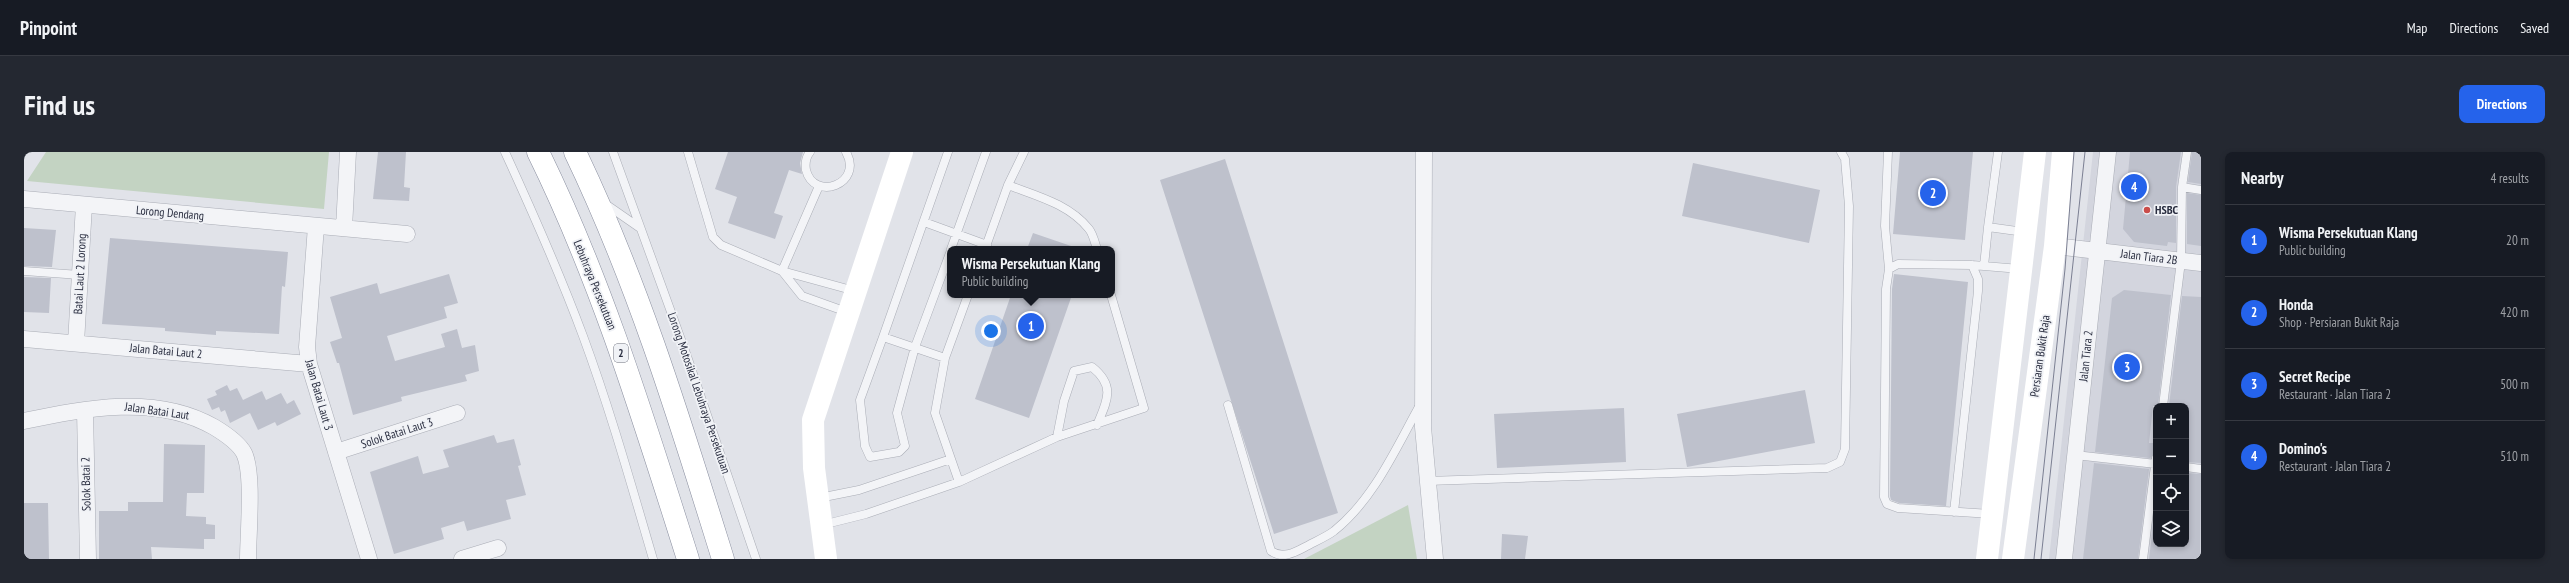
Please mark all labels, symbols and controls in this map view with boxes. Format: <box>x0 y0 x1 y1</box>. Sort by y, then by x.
text: Pinpoint <box>20 16 77 40</box>
text: Map <box>2407 19 2427 37</box>
text: Directions <box>2449 19 2498 37</box>
text: Saved <box>2520 19 2549 37</box>
button: Directions <box>2459 85 2545 123</box>
text: Find us <box>24 86 95 123</box>
text: Nearby <box>2241 167 2284 189</box>
text: 4 results <box>2490 170 2529 187</box>
pin: 4 <box>2121 172 2147 202</box>
pin: 2 <box>1920 178 1946 208</box>
street label: Lorong Dendang <box>135 202 205 223</box>
place label: HSBC <box>2155 202 2179 217</box>
marker: HSBC <box>2142 205 2152 215</box>
text: Wisma Persekutuan Klang <box>2279 223 2418 242</box>
text: 1 <box>2251 232 2257 249</box>
text: 20 m <box>2506 232 2529 249</box>
street label: Batai Laut 2 Lorong <box>70 233 89 315</box>
street label: Lebuhraya Persekutuan <box>571 238 620 332</box>
text: Public building <box>2279 242 2346 259</box>
street label: Jalan Tiara 2B <box>2119 245 2179 267</box>
popup <box>947 246 1115 298</box>
text: Wisma Persekutuan Klang <box>962 254 1100 273</box>
text: Public building <box>962 273 1028 290</box>
text: Honda <box>2279 295 2313 314</box>
text: 2 <box>2251 304 2257 321</box>
text: 420 m <box>2500 304 2529 321</box>
street label: Lorong Motosikal Lebuhraya Persekutuan <box>665 310 734 475</box>
pin: 1 <box>1018 311 1044 341</box>
street label: Persiaran Bukit Raja <box>2026 314 2053 398</box>
text: Shop · Persiaran Bukit Raja <box>2279 314 2399 331</box>
your location <box>981 321 1001 341</box>
street label: Jalan Tiara 2 <box>2075 330 2096 383</box>
street label: Jalan Batai Laut 2 <box>128 340 203 361</box>
road number: 2 <box>614 344 628 362</box>
pin: 3 <box>2114 352 2140 382</box>
street label: Jalan Batai Laut 3 <box>302 357 337 432</box>
text: Secret Recipe <box>2279 367 2351 386</box>
text: 3 <box>2251 376 2257 393</box>
text: 500 m <box>2500 376 2529 393</box>
text: Restaurant · Jalan Tiara 2 <box>2279 386 2391 403</box>
street label: Jalan Batai Laut <box>123 398 191 423</box>
map controls <box>2153 403 2189 547</box>
button: + <box>2153 403 2189 439</box>
street label: Solok Batai Laut 3 <box>359 414 435 451</box>
button: − <box>2153 439 2189 475</box>
text: Domino's <box>2279 439 2327 458</box>
text: 4 <box>2251 448 2257 465</box>
text: 510 m <box>2500 448 2529 465</box>
street label: Solok Batai 2 <box>78 457 93 511</box>
text: Restaurant · Jalan Tiara 2 <box>2279 458 2391 475</box>
button: locate <box>2153 475 2189 511</box>
button: layers <box>2153 511 2189 547</box>

